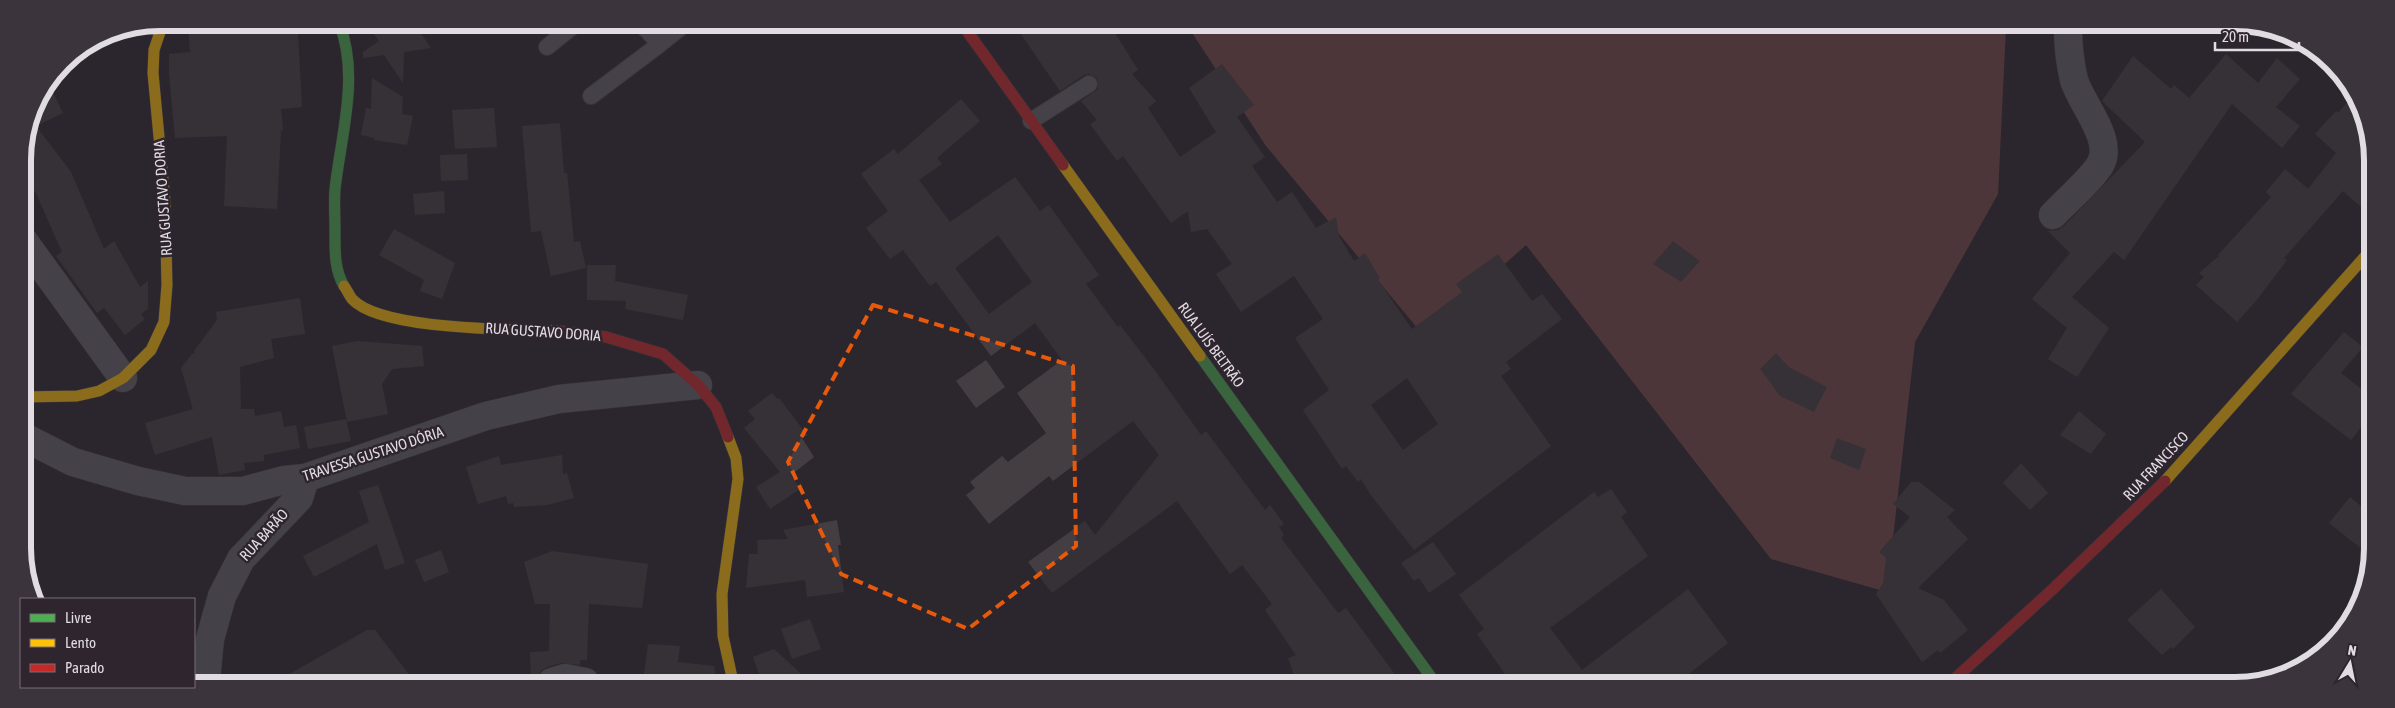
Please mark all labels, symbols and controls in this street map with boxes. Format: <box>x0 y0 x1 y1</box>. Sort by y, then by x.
scale bar <box>2215 20 2299 52</box>
text: 20 m <box>2222 28 2249 45</box>
street label: RUA GUSTAVO DORIA <box>150 139 175 256</box>
street label: RUA LUÍS BELTRÃO <box>1175 299 1248 391</box>
street label: RUA GUSTAVO DORIA <box>485 319 602 344</box>
street label: TRAVESSA GUSTAVO DÓRIA <box>300 423 446 484</box>
street label: RUA FRANCISCO <box>2120 428 2192 503</box>
street label: RUA BARÃO <box>236 505 291 564</box>
legend <box>20 598 195 688</box>
text: Livre <box>65 609 92 626</box>
text: Lento <box>65 634 96 651</box>
north arrow <box>2325 638 2375 688</box>
text: N <box>2347 642 2358 659</box>
text: Parado <box>65 659 104 676</box>

